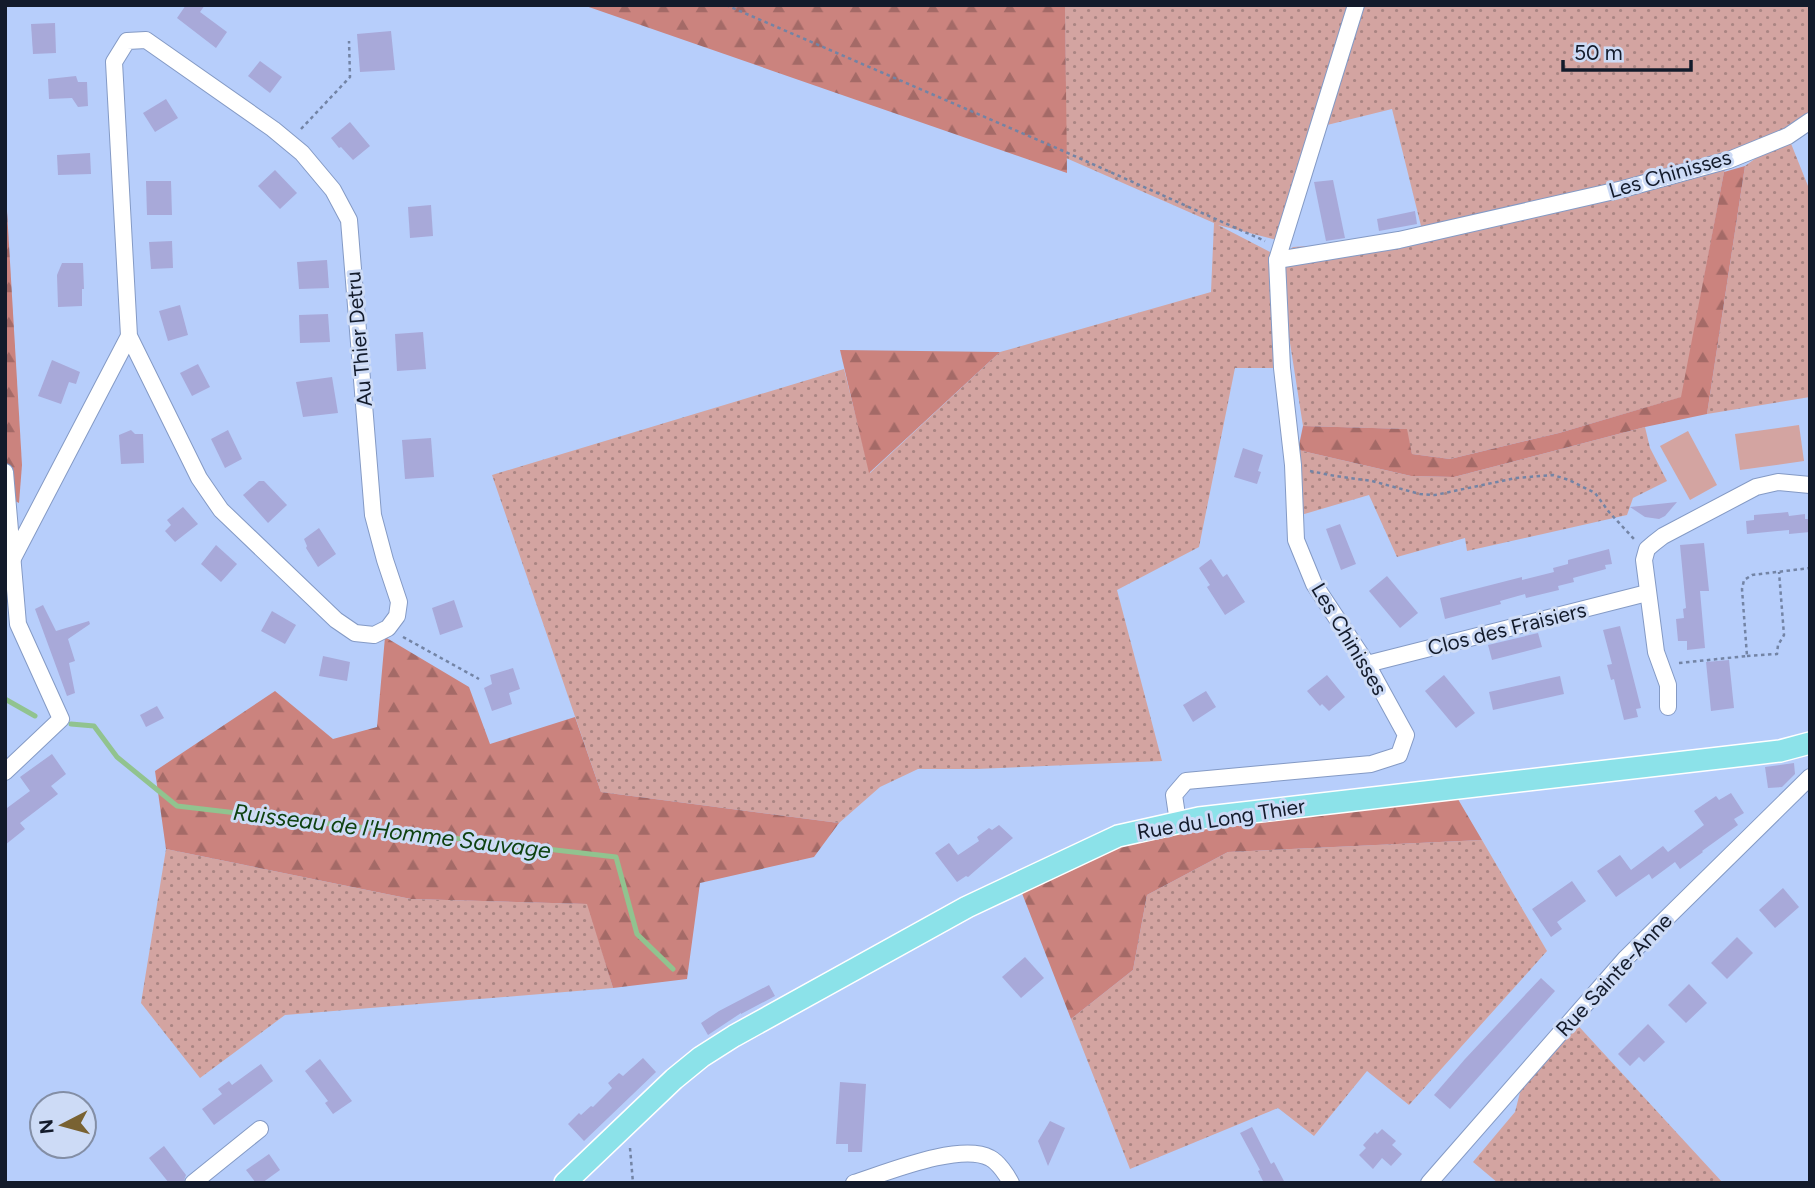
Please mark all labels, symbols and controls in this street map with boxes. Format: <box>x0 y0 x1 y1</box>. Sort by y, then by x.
scale bar <box>1563 28 1691 72</box>
text: 50 m <box>1574 40 1623 65</box>
street label: Les Chinisses <box>1606 144 1734 203</box>
street label: Au Thier Detru <box>340 270 377 408</box>
street label: Les Chinisses <box>1306 578 1393 699</box>
street label: Clos des Fraisiers <box>1425 597 1589 660</box>
street label: Rue du Long Thier <box>1135 793 1307 844</box>
water label: Ruisseau de l'Homme Sauvage <box>231 798 553 864</box>
street label: Rue Sainte-Anne <box>1550 908 1677 1041</box>
north arrow <box>28 1090 98 1160</box>
text: N <box>34 1118 59 1135</box>

